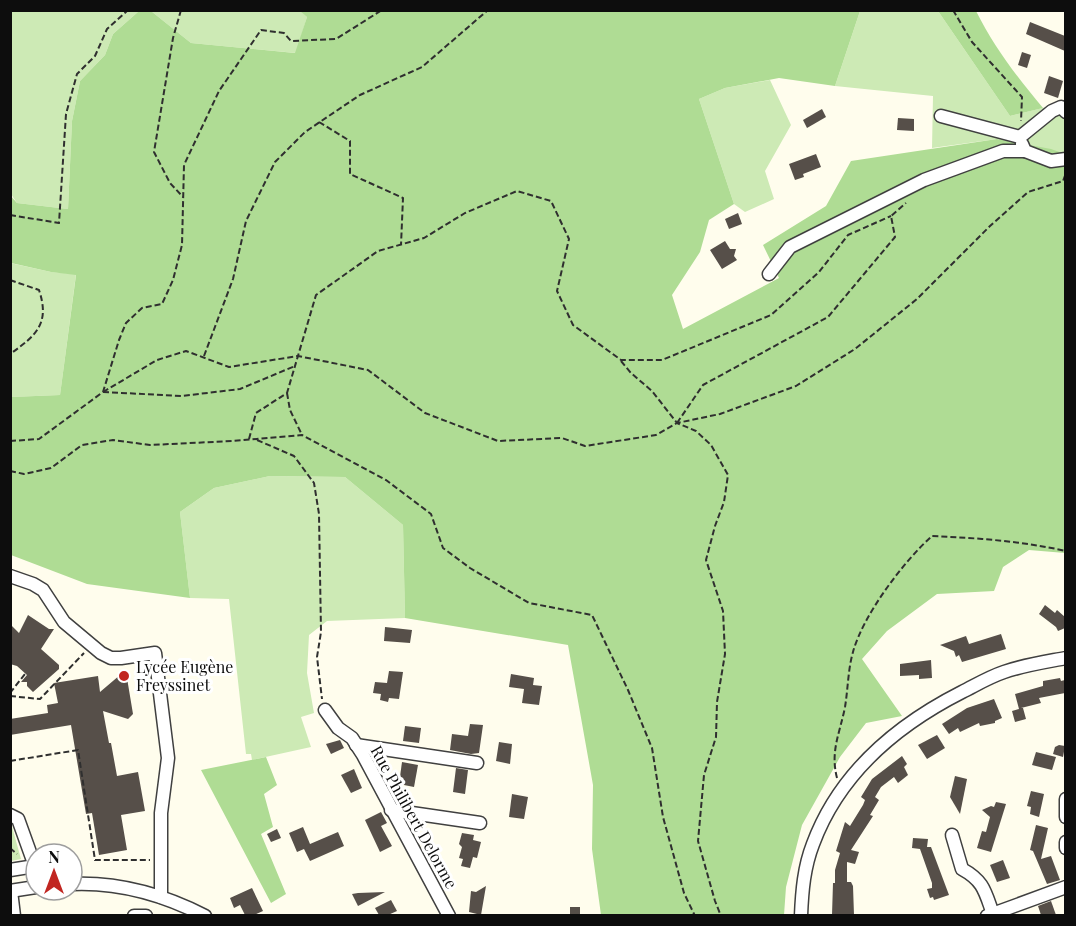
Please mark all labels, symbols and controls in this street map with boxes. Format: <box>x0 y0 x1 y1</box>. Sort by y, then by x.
place label: Lycée Eugène Freyssinet <box>136 656 233 695</box>
marker: Lycée Eugène Freyssinet <box>117 669 131 683</box>
street label: Rue Philibert Delorme <box>366 742 462 892</box>
north arrow <box>24 842 84 902</box>
text: N <box>48 846 60 867</box>

